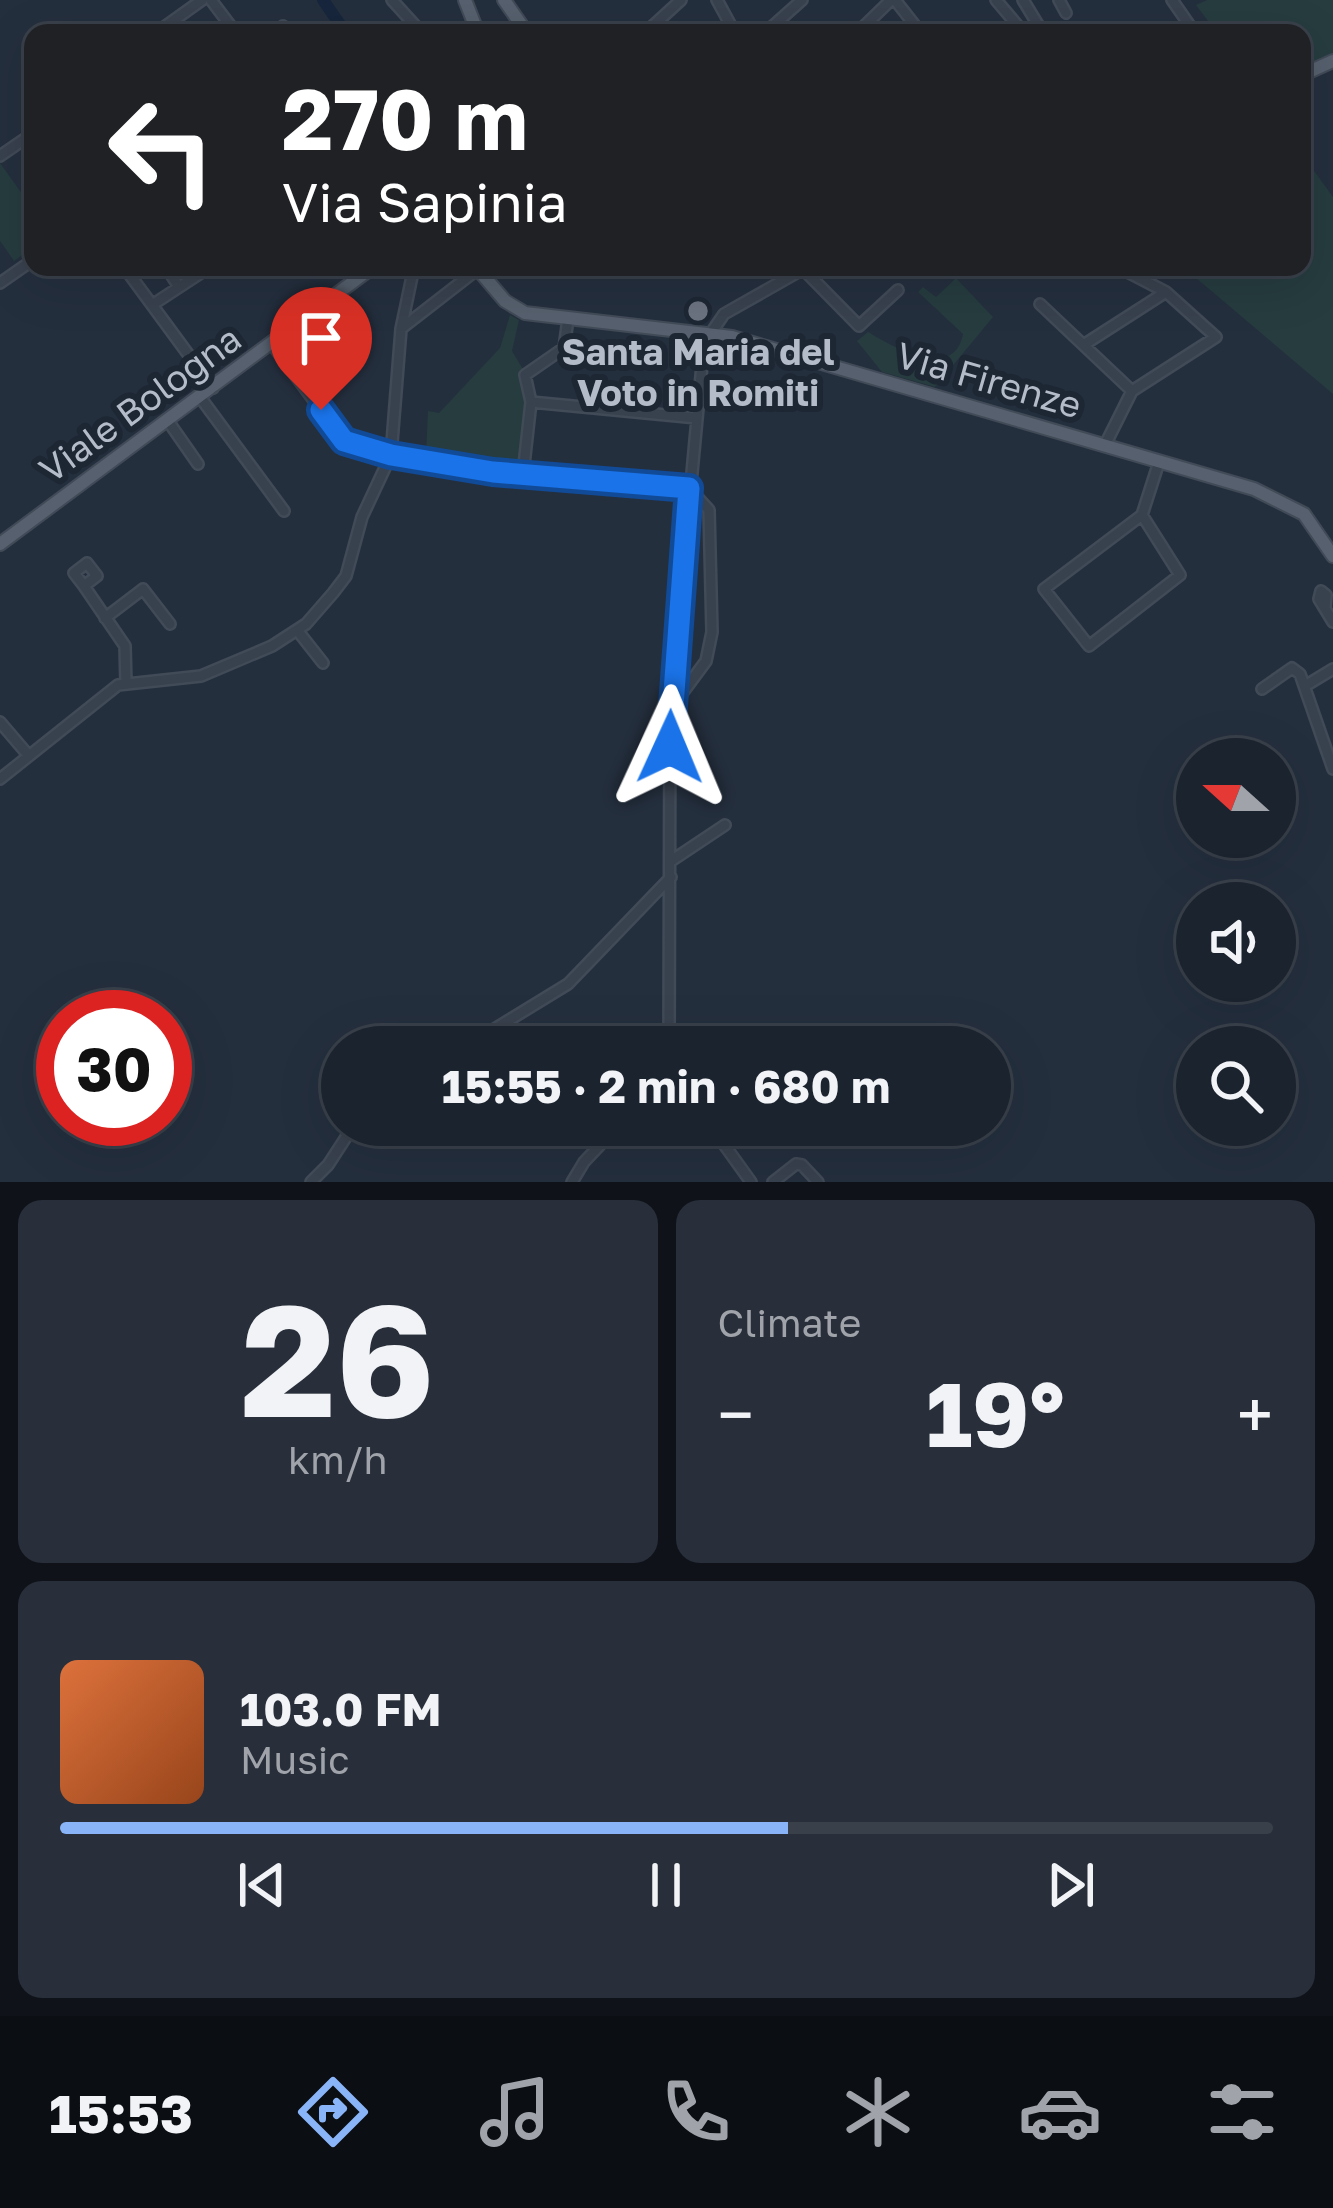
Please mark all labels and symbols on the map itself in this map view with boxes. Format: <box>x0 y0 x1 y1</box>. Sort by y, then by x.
pin <box>270 287 372 410</box>
marker: Santa Maria del Voto in Romiti <box>685 298 711 324</box>
street label: Viale Bologna <box>31 316 249 491</box>
place label: Santa Maria del Voto in Romiti <box>561 330 835 414</box>
street label: Via Firenze <box>892 333 1086 426</box>
position arrow <box>607 684 733 810</box>
north arrow <box>1176 738 1296 858</box>
speed limit sign: 30 <box>36 990 192 1146</box>

